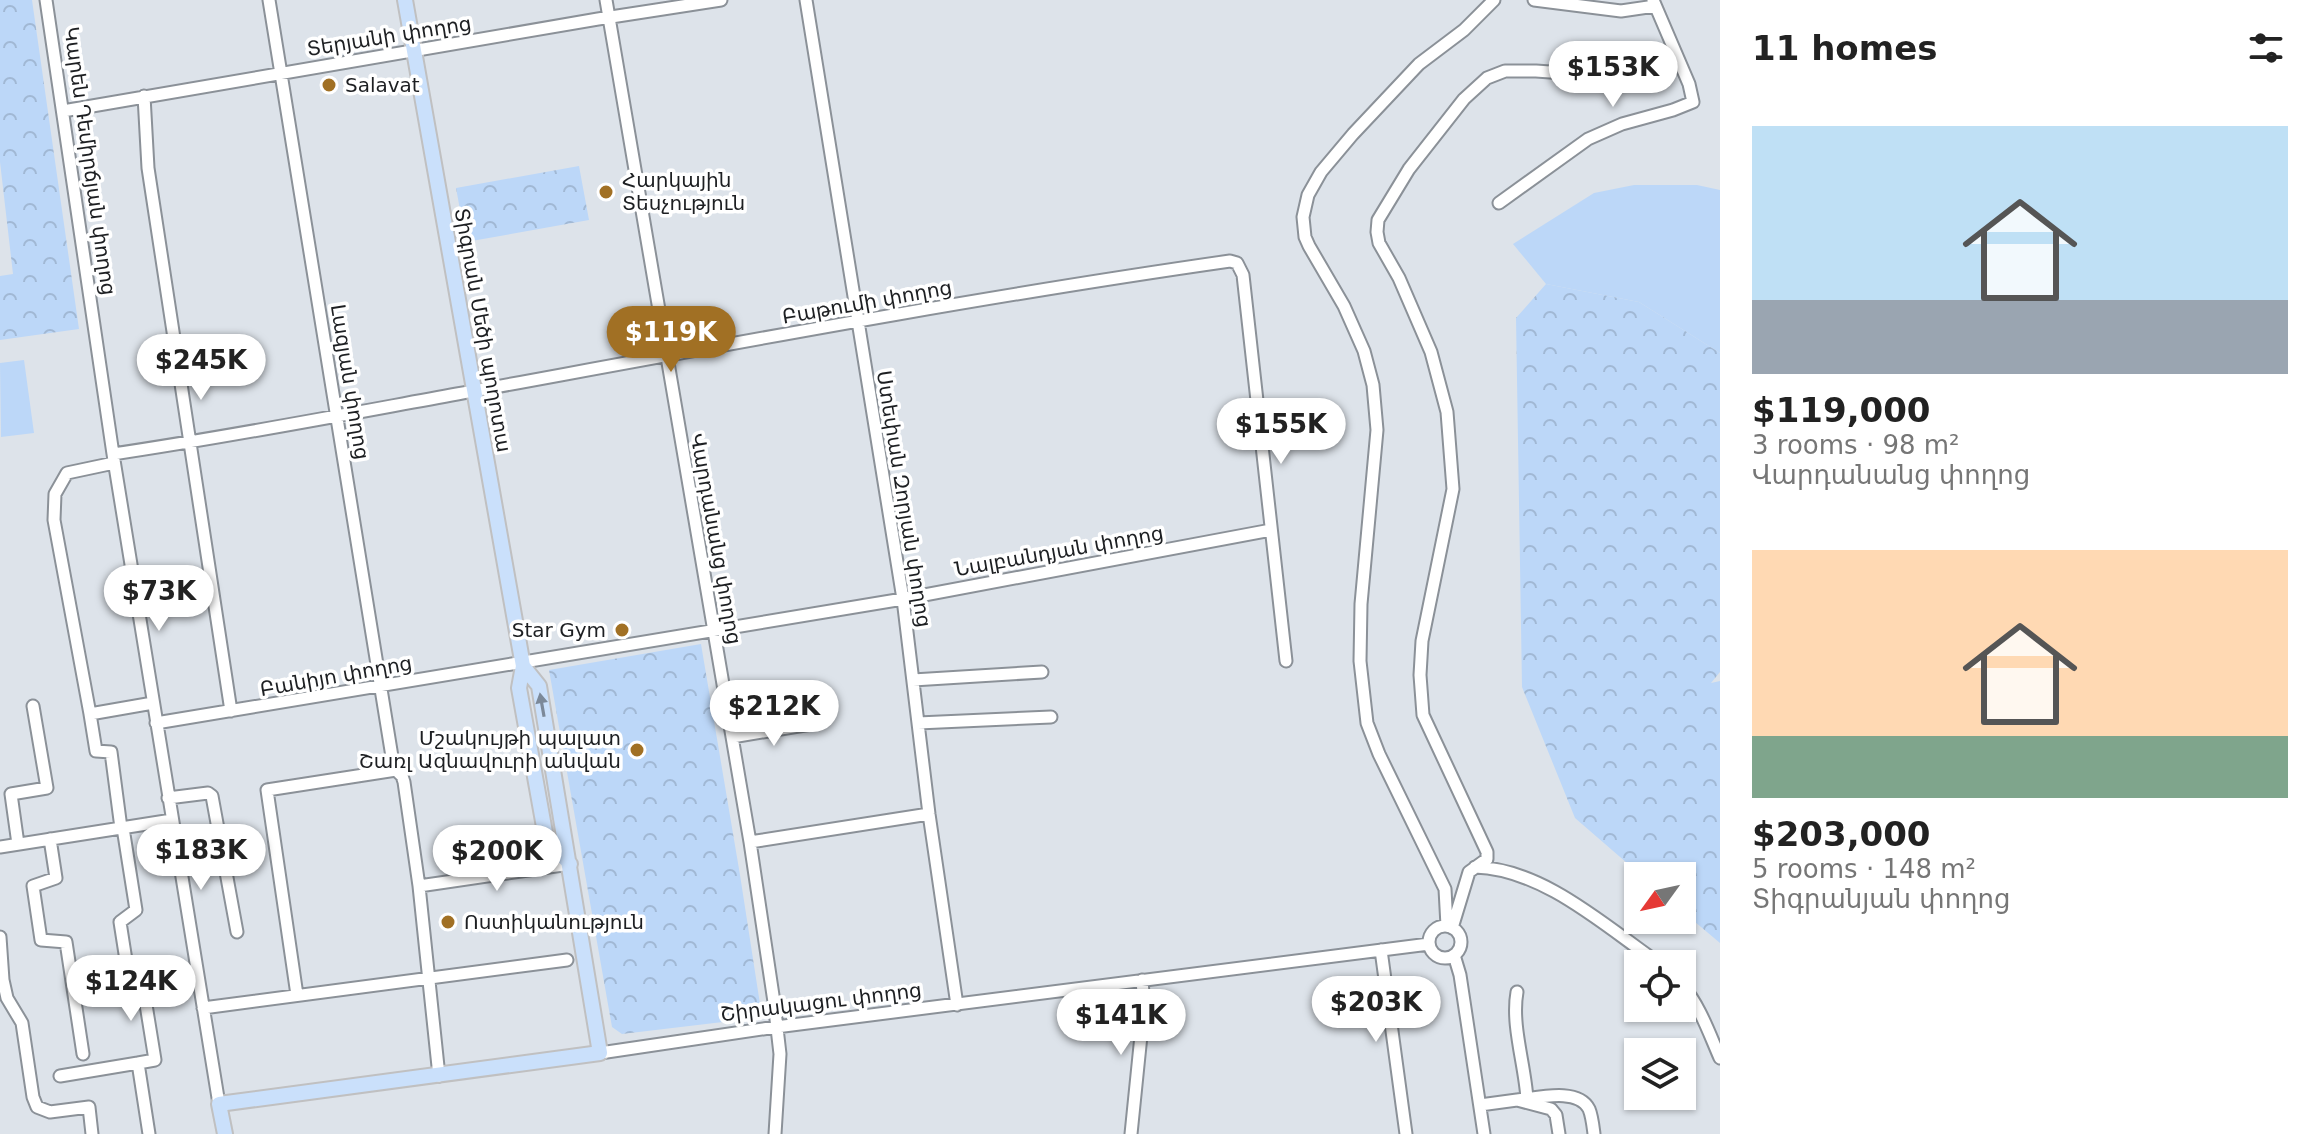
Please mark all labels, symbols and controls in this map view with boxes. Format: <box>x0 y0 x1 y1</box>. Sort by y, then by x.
street label: Տերյանի փողոց <box>305 11 473 61</box>
street label: Կարեն Դեմիրճյան փողոց <box>59 25 121 297</box>
icon: filters <box>2244 26 2288 70</box>
text: 11 homes <box>1752 28 1937 68</box>
pin: $153K <box>1557 41 1669 109</box>
text: $153K <box>1567 52 1659 82</box>
place label: Salavat <box>345 73 420 97</box>
marker: Salavat <box>320 76 338 94</box>
place label: Հարկային Տեսչություն <box>622 168 745 215</box>
icon: home <box>1948 178 2092 322</box>
marker: Հարկային Տեսչություն <box>597 183 615 201</box>
street label: Տիգրան Մեծի պողոտա <box>450 206 516 454</box>
street label: Բաթումի փողոց <box>780 275 954 329</box>
street label: Լազյան փողոց <box>326 303 374 461</box>
pin: $119K <box>615 306 727 374</box>
text: $119K <box>625 317 717 347</box>
pin: $245K <box>145 334 257 402</box>
text: $245K <box>155 345 247 375</box>
street label: Ստեփան Զորյան փողոց <box>872 369 936 629</box>
text: $119,000 <box>1752 390 1931 430</box>
pin: $155K <box>1225 398 1337 466</box>
text: $155K <box>1235 409 1327 439</box>
text: 3 rooms · 98 m² <box>1752 430 1960 460</box>
street label: Վարդանանց փողոց <box>686 432 746 646</box>
text: Վարդանանց փողոց <box>1752 460 2030 490</box>
street label: Նալբանդյան փողոց <box>953 521 1165 581</box>
pin: $73K <box>112 565 206 633</box>
text: $73K <box>122 576 196 606</box>
icon: home <box>1948 602 2092 746</box>
place label: Star Gym <box>512 618 606 642</box>
marker: Star Gym <box>613 621 631 639</box>
street label: Բանիյո փողոց <box>258 651 414 701</box>
pin: $212K <box>718 680 830 748</box>
text: $212K <box>728 691 820 721</box>
one-way arrow <box>536 692 548 717</box>
place label: Մշակույթի պալատ Շառլ Ազնավուրի անվան <box>359 726 621 773</box>
marker: Մշակույթի պալատ Շառլ Ազնավուրի անվան <box>628 741 646 759</box>
text: $203,000 <box>1752 814 1931 854</box>
pin: $183K <box>145 824 257 892</box>
pin: $200K <box>441 825 553 893</box>
text: $183K <box>155 835 247 865</box>
text: $200K <box>451 836 543 866</box>
text: 5 rooms · 148 m² <box>1752 854 1976 884</box>
north arrow <box>1624 862 1696 934</box>
map controls <box>1624 862 1696 1110</box>
text: Տիգրանյան փողոց <box>1752 884 2011 914</box>
place label: Ոստիկանություն <box>464 910 644 934</box>
marker: Ոստիկանություն <box>439 913 457 931</box>
button: locate <box>1624 950 1696 1022</box>
pin: $124K <box>75 955 187 1023</box>
text: $124K <box>85 966 177 996</box>
pin: $203K <box>1320 976 1432 1044</box>
street label: Շիրակացու փողոց <box>719 978 923 1026</box>
text: $203K <box>1330 987 1422 1017</box>
pin: $141K <box>1065 989 1177 1057</box>
text: $141K <box>1075 1000 1167 1030</box>
button: layers <box>1624 1038 1696 1110</box>

